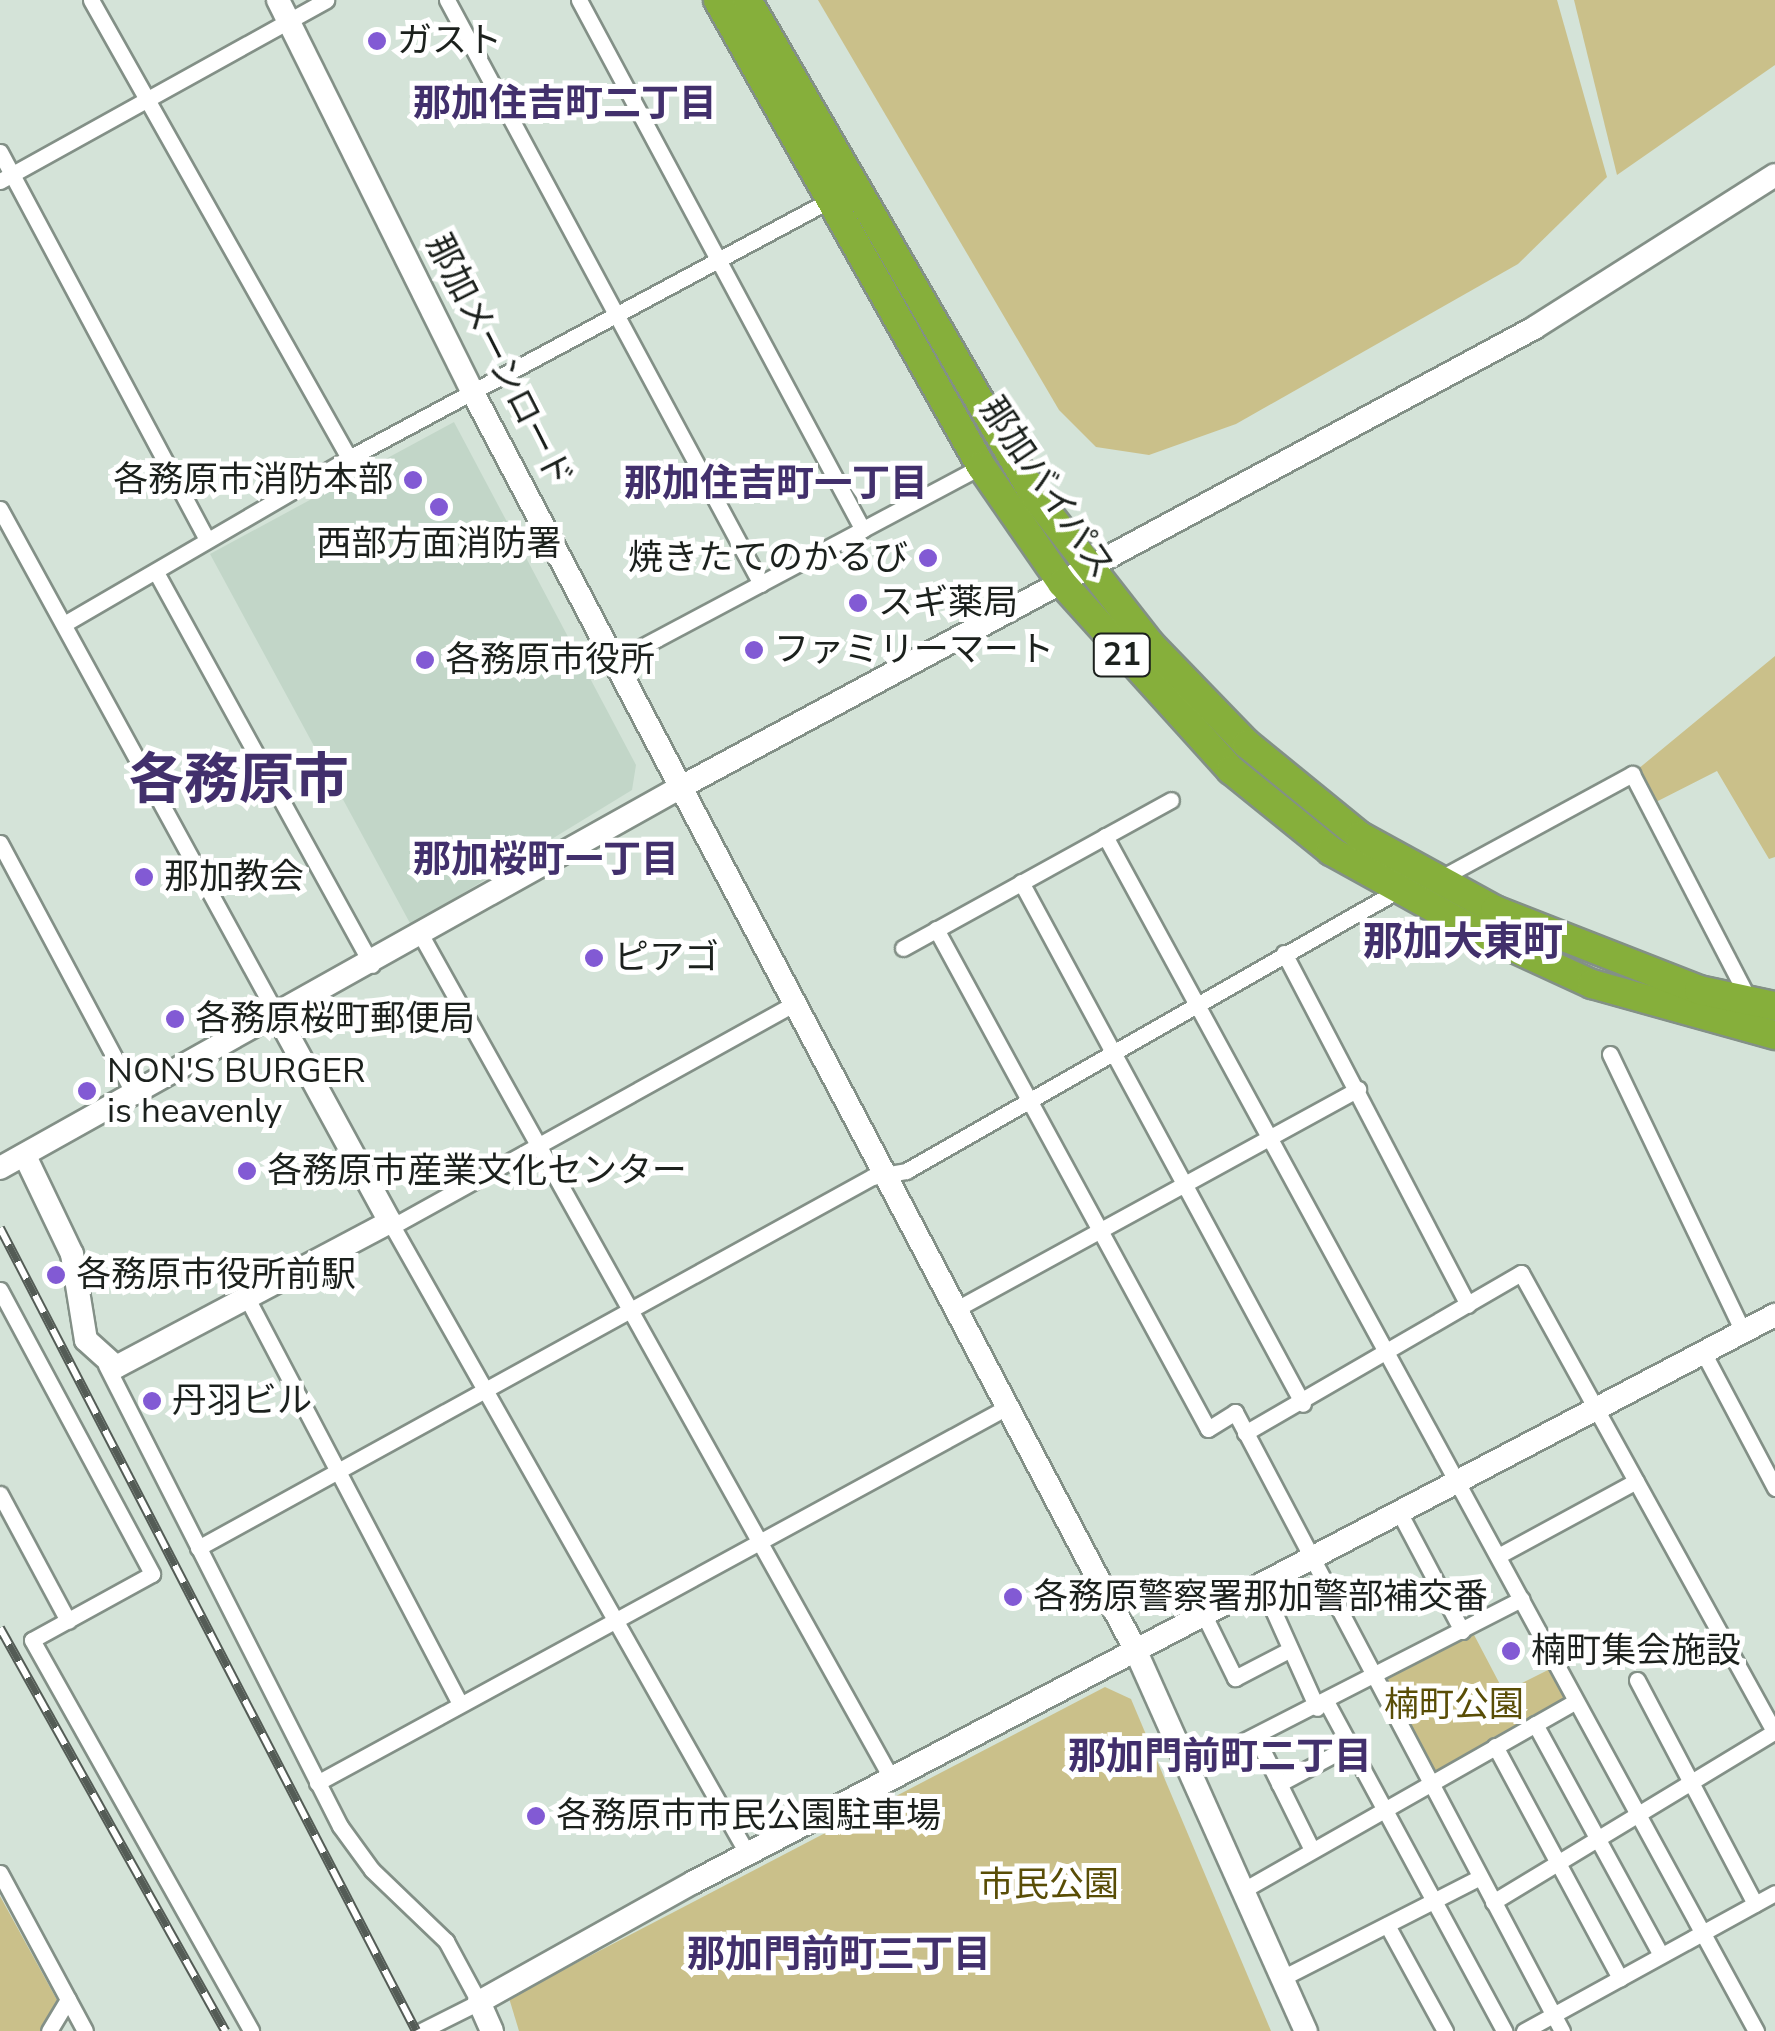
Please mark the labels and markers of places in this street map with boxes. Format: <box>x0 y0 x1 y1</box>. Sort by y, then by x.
place label: ガスト <box>397 20 502 62</box>
marker: ガスト <box>366 30 388 52</box>
place label: 各務原市消防本部 <box>113 459 393 501</box>
marker: 各務原市消防本部 <box>402 469 424 491</box>
marker: 西部方面消防署 <box>428 496 450 518</box>
place label: 西部方面消防署 <box>317 523 561 565</box>
place label: 焼きたてのかるび <box>628 537 908 579</box>
marker: 焼きたてのかるび <box>917 547 939 569</box>
place label: スギ薬局 <box>878 582 1018 624</box>
marker: スギ薬局 <box>847 592 869 614</box>
place label: ファミリーマート <box>774 629 1054 671</box>
place label: 各務原市役所 <box>445 639 655 681</box>
marker: ファミリーマート <box>743 639 765 661</box>
marker: 各務原市役所 <box>414 649 436 671</box>
place label: 那加教会 <box>164 856 304 898</box>
marker: 那加教会 <box>133 866 155 888</box>
place label: ピアゴ <box>614 937 719 979</box>
marker: ピアゴ <box>583 947 605 969</box>
place label: 各務原桜町郵便局 <box>195 998 475 1040</box>
marker: 各務原桜町郵便局 <box>164 1008 186 1030</box>
place label: NON'S BURGER is heavenly <box>107 1050 366 1132</box>
marker: NON'S BURGER is heavenly <box>76 1080 98 1102</box>
place label: 各務原市産業文化センター <box>267 1150 687 1192</box>
marker: 各務原市産業文化センター <box>236 1160 258 1182</box>
place label: 各務原市役所前駅 <box>76 1254 356 1296</box>
marker: 各務原市役所前駅 <box>45 1264 67 1286</box>
place label: 丹羽ビル <box>172 1380 312 1422</box>
marker: 丹羽ビル <box>141 1390 163 1412</box>
place label: 各務原警察署那加警部補交番 <box>1033 1576 1488 1618</box>
marker: 各務原警察署那加警部補交番 <box>1002 1586 1024 1608</box>
place label: 楠町集会施設 <box>1531 1630 1741 1672</box>
marker: 楠町集会施設 <box>1500 1640 1522 1662</box>
place label: 各務原市市民公園駐車場 <box>556 1795 941 1837</box>
marker: 各務原市市民公園駐車場 <box>525 1805 547 1827</box>

